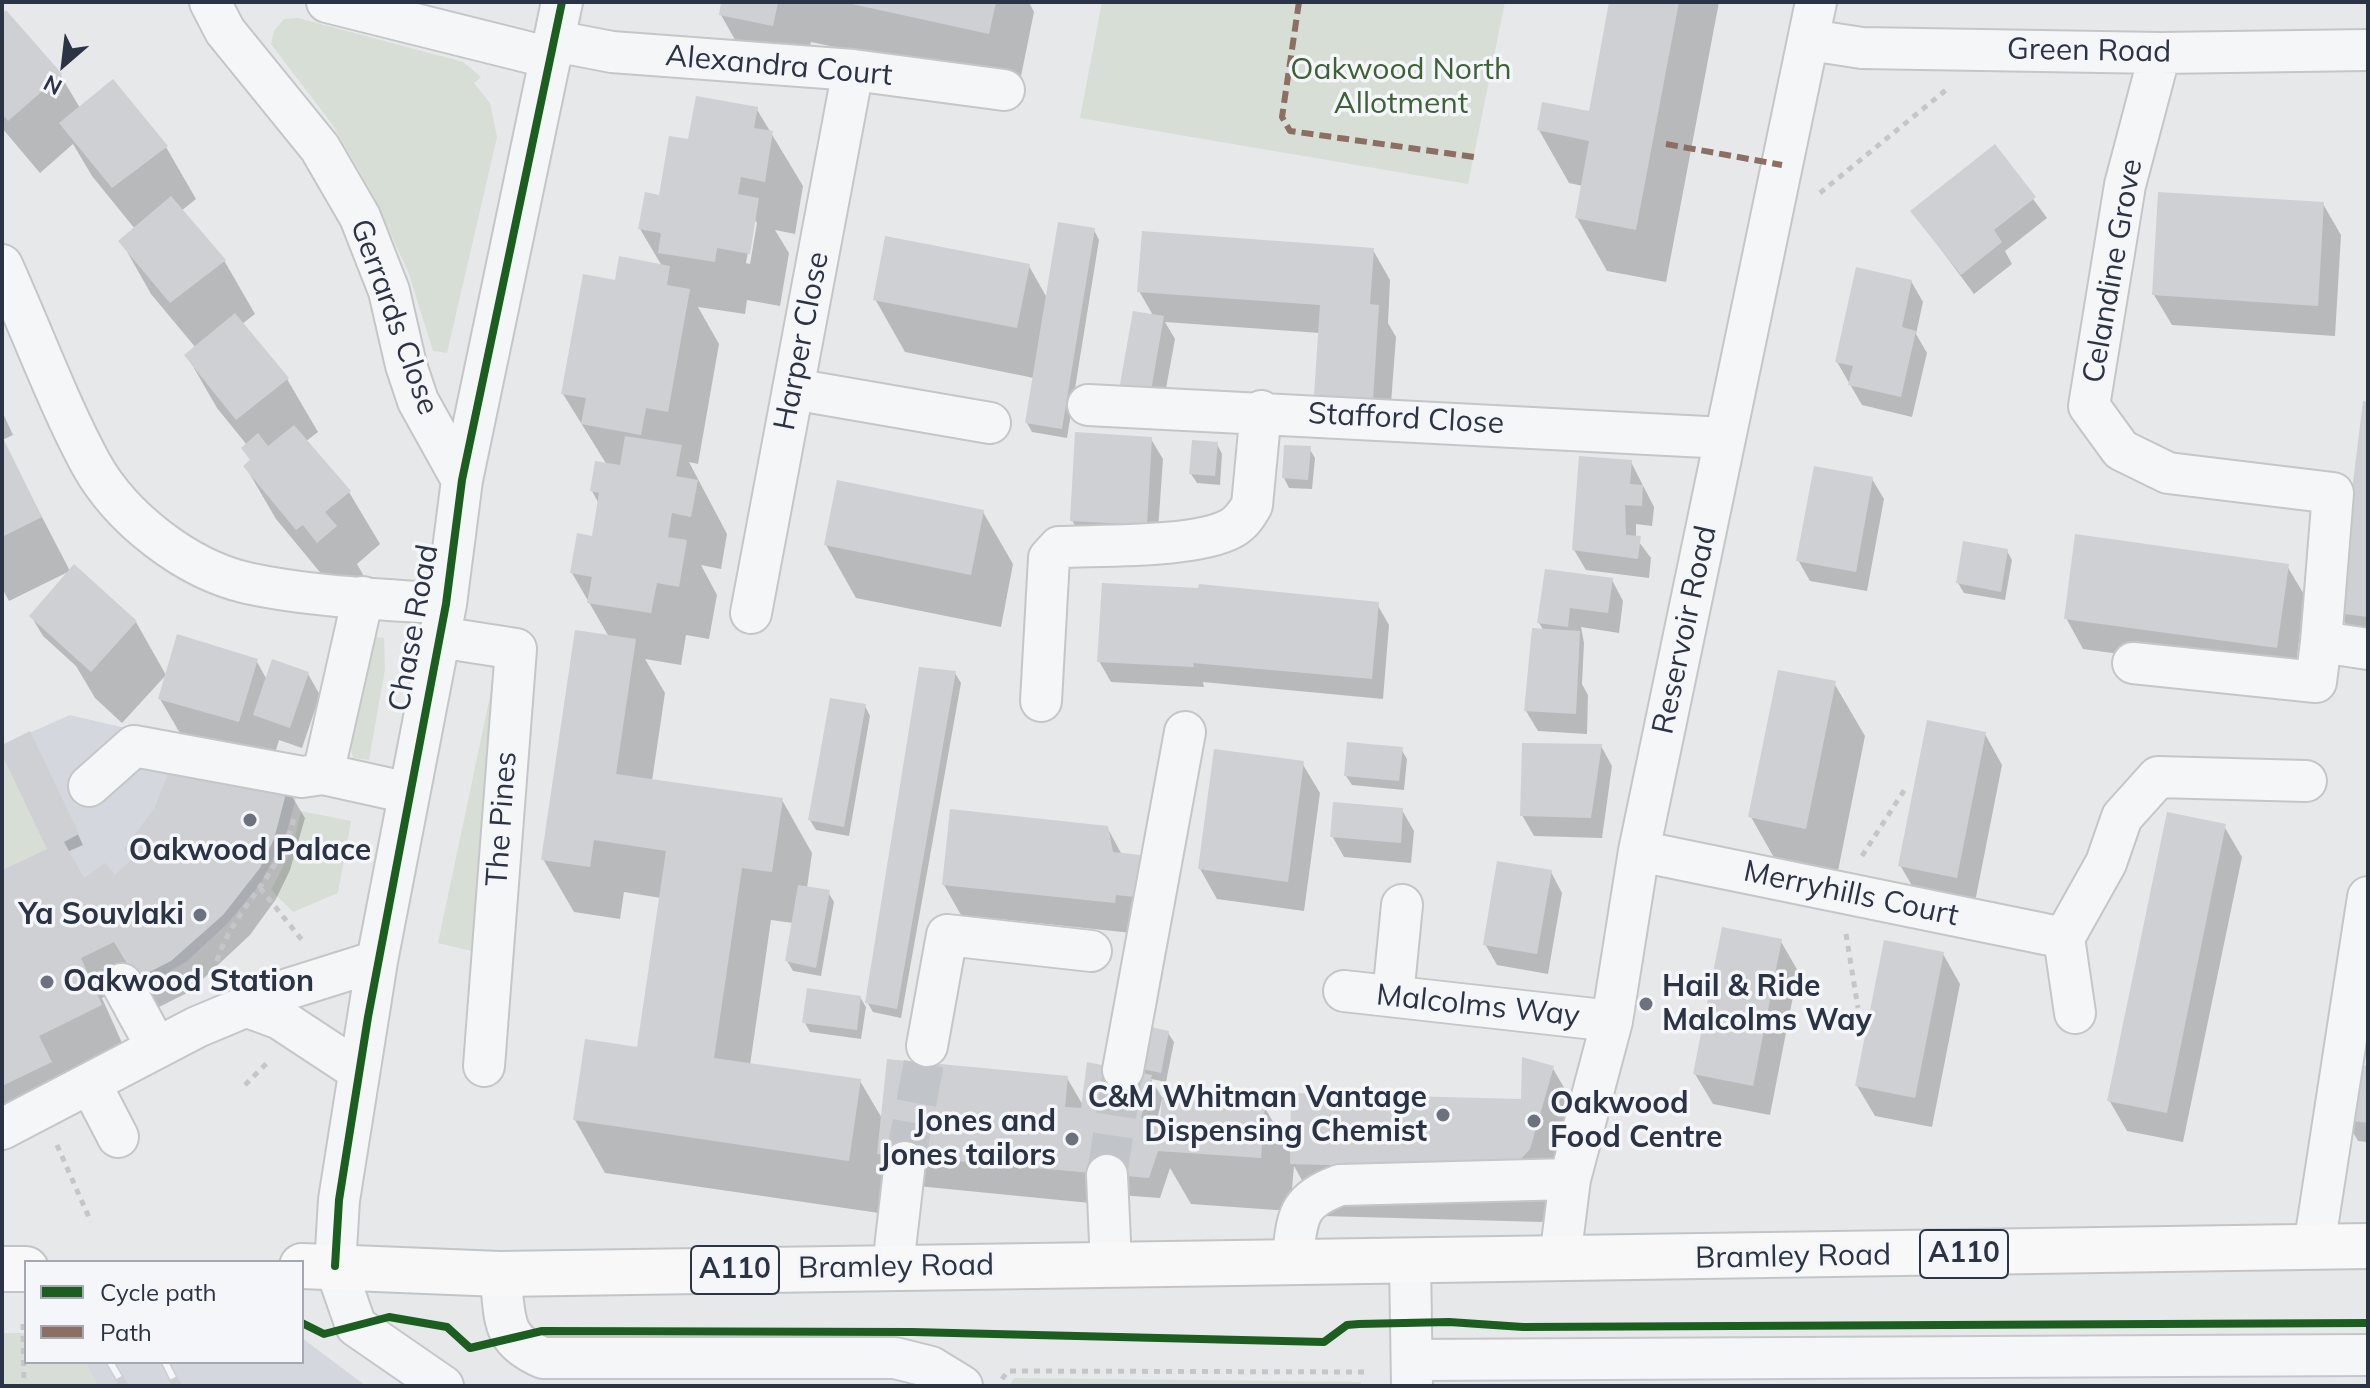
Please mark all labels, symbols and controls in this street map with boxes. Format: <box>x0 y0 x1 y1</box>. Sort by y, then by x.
north arrow <box>24 24 104 104</box>
street label: Green Road <box>2007 32 2171 70</box>
street label: Alexandra Court <box>664 38 894 94</box>
park label: Oakwood North Allotment <box>1290 52 1512 122</box>
text: N <box>39 69 67 101</box>
street label: Celandine Grove <box>2076 156 2150 386</box>
street label: Gerrards Close <box>342 214 446 420</box>
street label: Harper Close <box>767 249 837 433</box>
street label: Stafford Close <box>1307 396 1505 442</box>
street label: Reservoir Road <box>1645 523 1725 737</box>
street label: Chase Road <box>382 542 446 714</box>
street label: The Pines <box>479 750 525 888</box>
marker: Oakwood Palace <box>241 811 259 829</box>
place label: Oakwood Palace <box>129 833 371 869</box>
street label: Merryhills Court <box>1740 854 1962 934</box>
place label: Ya Souvlaki <box>19 897 184 933</box>
marker: Ya Souvlaki <box>191 906 209 924</box>
place label: Oakwood Station <box>63 964 314 1000</box>
place label: Hail & Ride Malcolms Way <box>1662 969 1872 1040</box>
marker: Oakwood Station <box>38 973 56 991</box>
street label: Malcolms Way <box>1375 977 1581 1035</box>
marker: Hail & Ride Malcolms Way <box>1637 995 1655 1013</box>
place label: C&M Whitman Vantage Dispensing Chemist <box>1088 1080 1427 1150</box>
place label: Oakwood Food Centre <box>1550 1086 1722 1156</box>
place label: Jones and Jones tailors <box>880 1104 1056 1174</box>
marker: C&M Whitman Vantage Dispensing Chemist <box>1434 1106 1452 1124</box>
marker: Oakwood Food Centre <box>1525 1112 1543 1130</box>
marker: Jones and Jones tailors <box>1063 1130 1081 1148</box>
road number: A110 <box>1920 1230 2008 1278</box>
street label: Bramley Road <box>1695 1237 1891 1277</box>
road number: A110 <box>691 1246 779 1294</box>
street label: Bramley Road <box>798 1247 994 1287</box>
legend <box>24 1260 304 1364</box>
text: Cycle path <box>100 1277 217 1307</box>
text: Path <box>100 1317 152 1347</box>

